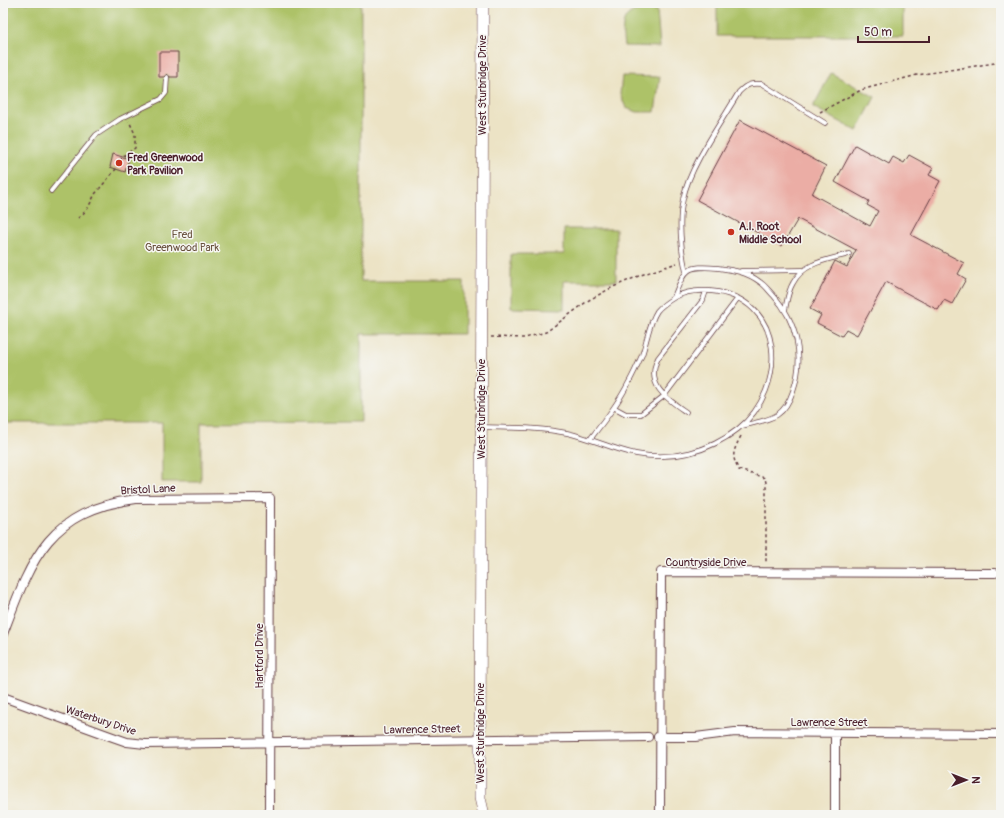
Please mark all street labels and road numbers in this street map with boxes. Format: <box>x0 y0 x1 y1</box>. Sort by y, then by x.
street label: West Sturbridge Drive <box>476 34 489 135</box>
street label: West Sturbridge Drive <box>475 358 488 459</box>
street label: Bristol Lane <box>120 482 176 497</box>
street label: Countryside Drive <box>665 556 747 569</box>
street label: Hartford Drive <box>253 623 266 689</box>
street label: West Sturbridge Drive <box>474 682 487 783</box>
street label: Waterbury Drive <box>64 703 138 738</box>
street label: Lawrence Street <box>790 716 868 729</box>
street label: Lawrence Street <box>383 722 461 737</box>

